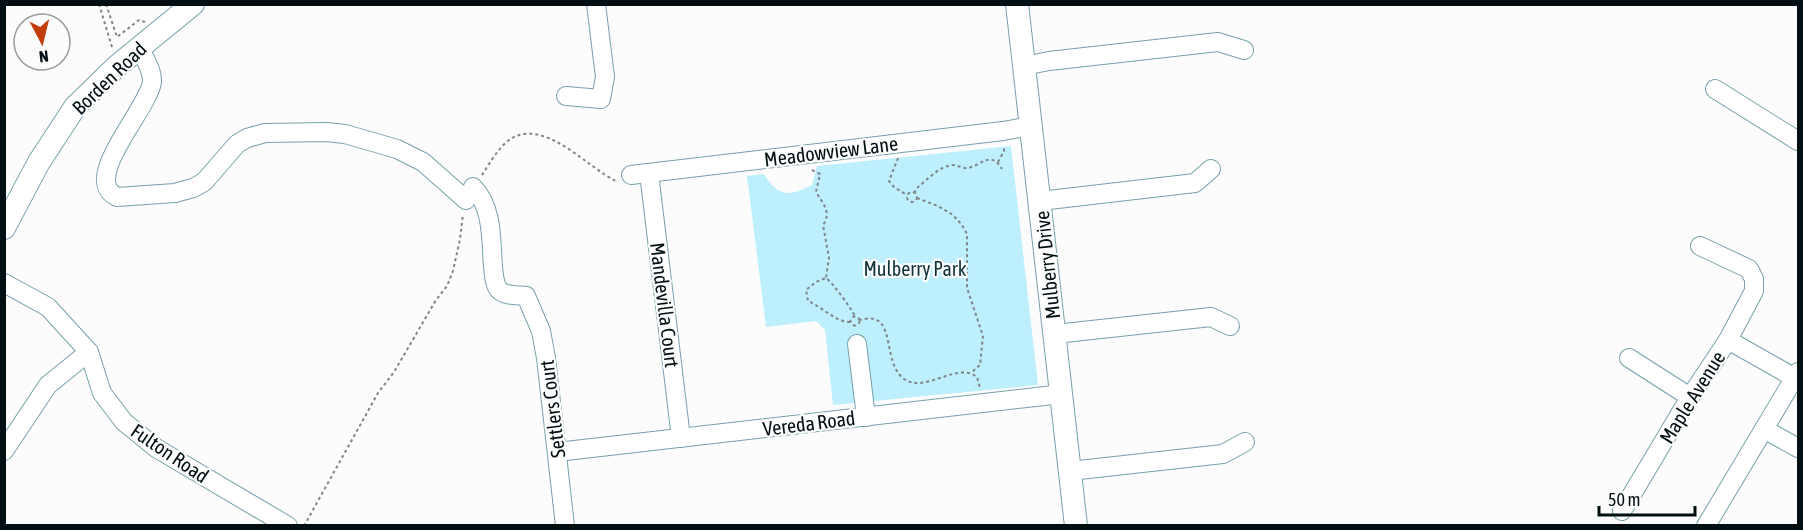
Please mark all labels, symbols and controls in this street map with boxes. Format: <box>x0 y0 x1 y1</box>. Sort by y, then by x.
north arrow <box>12 12 72 72</box>
street label: Borden Road <box>67 37 151 119</box>
text: N <box>38 47 50 66</box>
street label: Meadowview Lane <box>763 131 899 171</box>
street label: Mulberry Drive <box>1030 210 1064 320</box>
street label: Mandevilla Court <box>646 241 684 369</box>
park label: Mulberry Park <box>863 257 967 280</box>
street label: Maple Avenue <box>1655 347 1729 447</box>
street label: Settlers Court <box>535 359 569 459</box>
street label: Vereda Road <box>762 406 856 440</box>
street label: Fulton Road <box>127 419 213 487</box>
scale bar <box>1599 479 1695 517</box>
text: 50 m <box>1608 489 1640 510</box>

